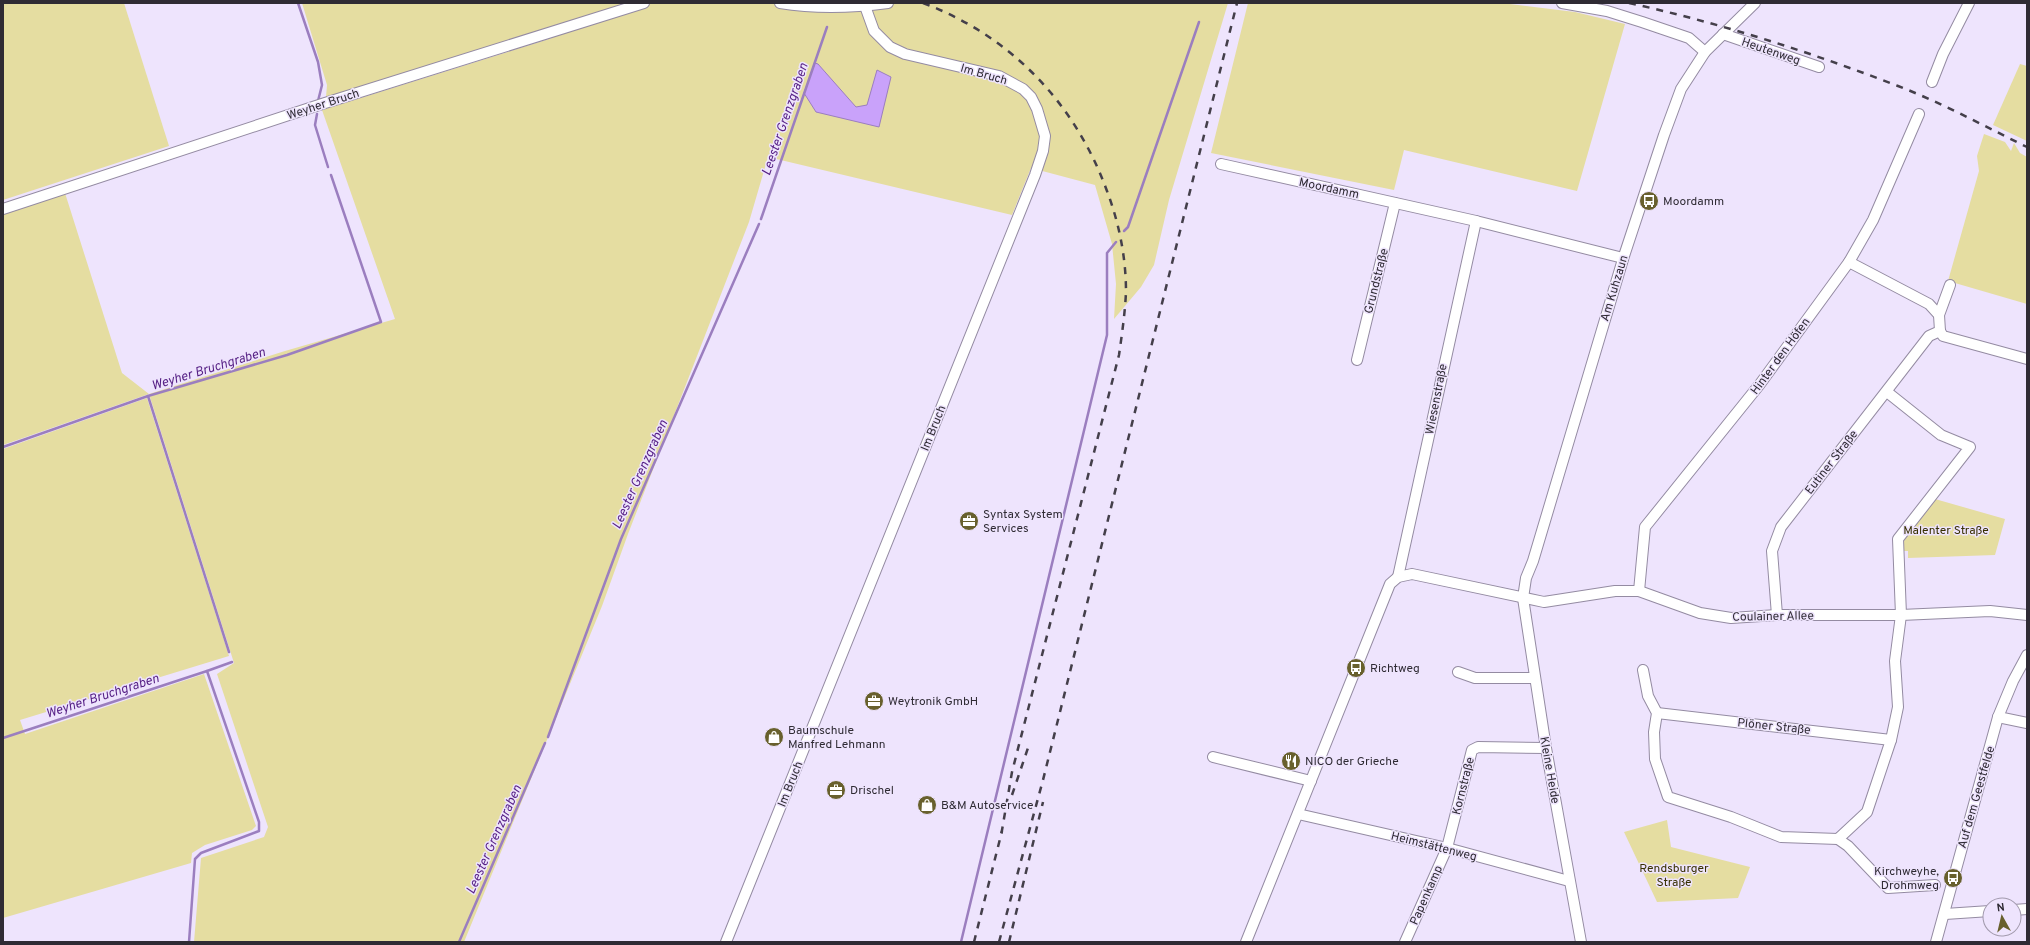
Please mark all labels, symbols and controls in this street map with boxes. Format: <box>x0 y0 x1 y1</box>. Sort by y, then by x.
street label: Heutenweg <box>1739 34 1802 69</box>
water label: Leester Grenzgraben <box>759 61 813 178</box>
street label: Im Bruch <box>958 61 1009 89</box>
street label: Weyher Bruch <box>285 86 362 124</box>
street label: Moordamm <box>1297 175 1360 203</box>
bus stop icon: Moordamm <box>1638 190 1660 212</box>
place label: Moordamm <box>1663 194 1724 210</box>
street label: Grundstraße <box>1361 247 1393 316</box>
street label: Am Kuhzaun <box>1597 253 1633 323</box>
street label: Hinter den Höfen <box>1747 315 1814 398</box>
water label: Weyher Bruchgraben <box>150 345 267 395</box>
street label: Wiesenstraße <box>1422 362 1452 436</box>
street label: Im Bruch <box>917 403 950 454</box>
water label: Leester Grenzgraben <box>610 418 672 532</box>
street label: Eutiner Straße <box>1802 427 1862 498</box>
place label: Syntax System Services <box>983 507 1063 537</box>
office icon: Syntax System Services <box>958 510 980 532</box>
park label: Malenter Straße <box>1903 523 1989 539</box>
street label: Coulainer Allee <box>1732 608 1814 626</box>
bus stop icon: Richtweg <box>1345 657 1367 679</box>
place label: Richtweg <box>1370 661 1420 677</box>
water label: Weyher Bruchgraben <box>44 671 161 723</box>
office icon: Weytronik GmbH <box>863 690 885 712</box>
place label: Weytronik GmbH <box>888 694 978 710</box>
street label: Plöner Straße <box>1737 715 1811 739</box>
place label: Baumschule Manfred Lehmann <box>788 723 886 753</box>
shop icon: Baumschule Manfred Lehmann <box>763 726 785 748</box>
street label: Kleine Heide <box>1535 735 1563 805</box>
street label: Auf dem Geestfelde <box>1955 744 1999 850</box>
restaurant icon: NICO der Grieche <box>1280 750 1302 772</box>
place label: NICO der Grieche <box>1305 754 1399 770</box>
street label: Kornstraße <box>1449 756 1479 817</box>
street label: Im Bruch <box>774 759 807 810</box>
office icon: Drischel <box>825 779 847 801</box>
water label: Leester Grenzgraben <box>464 783 526 897</box>
place label: Drischel <box>850 783 894 799</box>
shop icon: B&M Autoservice <box>916 794 938 816</box>
place label: B&M Autoservice <box>941 798 1033 814</box>
street label: Heimstättenweg <box>1389 829 1478 865</box>
park label: Rendsburger Straße <box>1639 861 1709 891</box>
street label: Papenkamp <box>1407 863 1447 928</box>
place label: Kirchweyhe, Drohmweg <box>1874 864 1939 894</box>
bus stop icon: Kirchweyhe, Drohmweg <box>1942 867 1964 889</box>
north arrow <box>1982 897 2022 937</box>
text: N <box>1996 901 2006 916</box>

